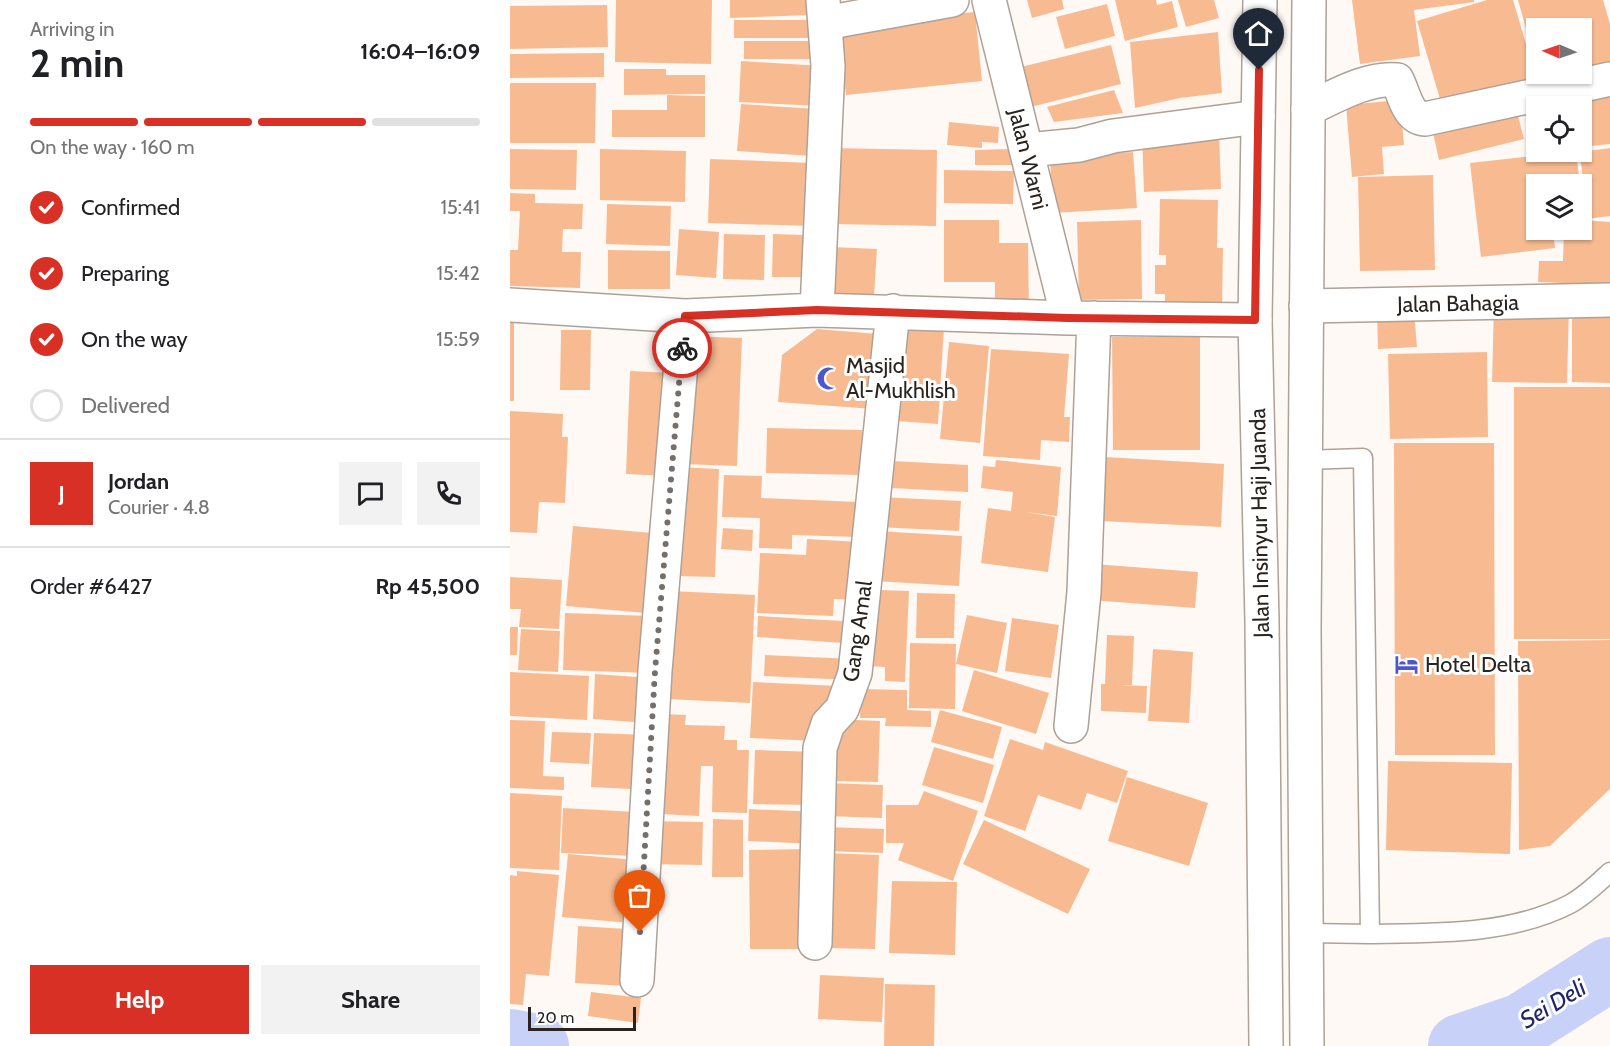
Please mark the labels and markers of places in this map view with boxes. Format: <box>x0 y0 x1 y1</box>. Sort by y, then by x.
pin <box>1233 8 1284 70</box>
place label: Masjid Al-Mukhlish <box>846 352 956 404</box>
mosque icon: Masjid Al-Mukhlish <box>815 365 841 391</box>
hotel icon: Hotel Delta <box>1394 651 1420 677</box>
place label: Hotel Delta <box>1425 651 1532 678</box>
pin <box>614 870 665 932</box>

